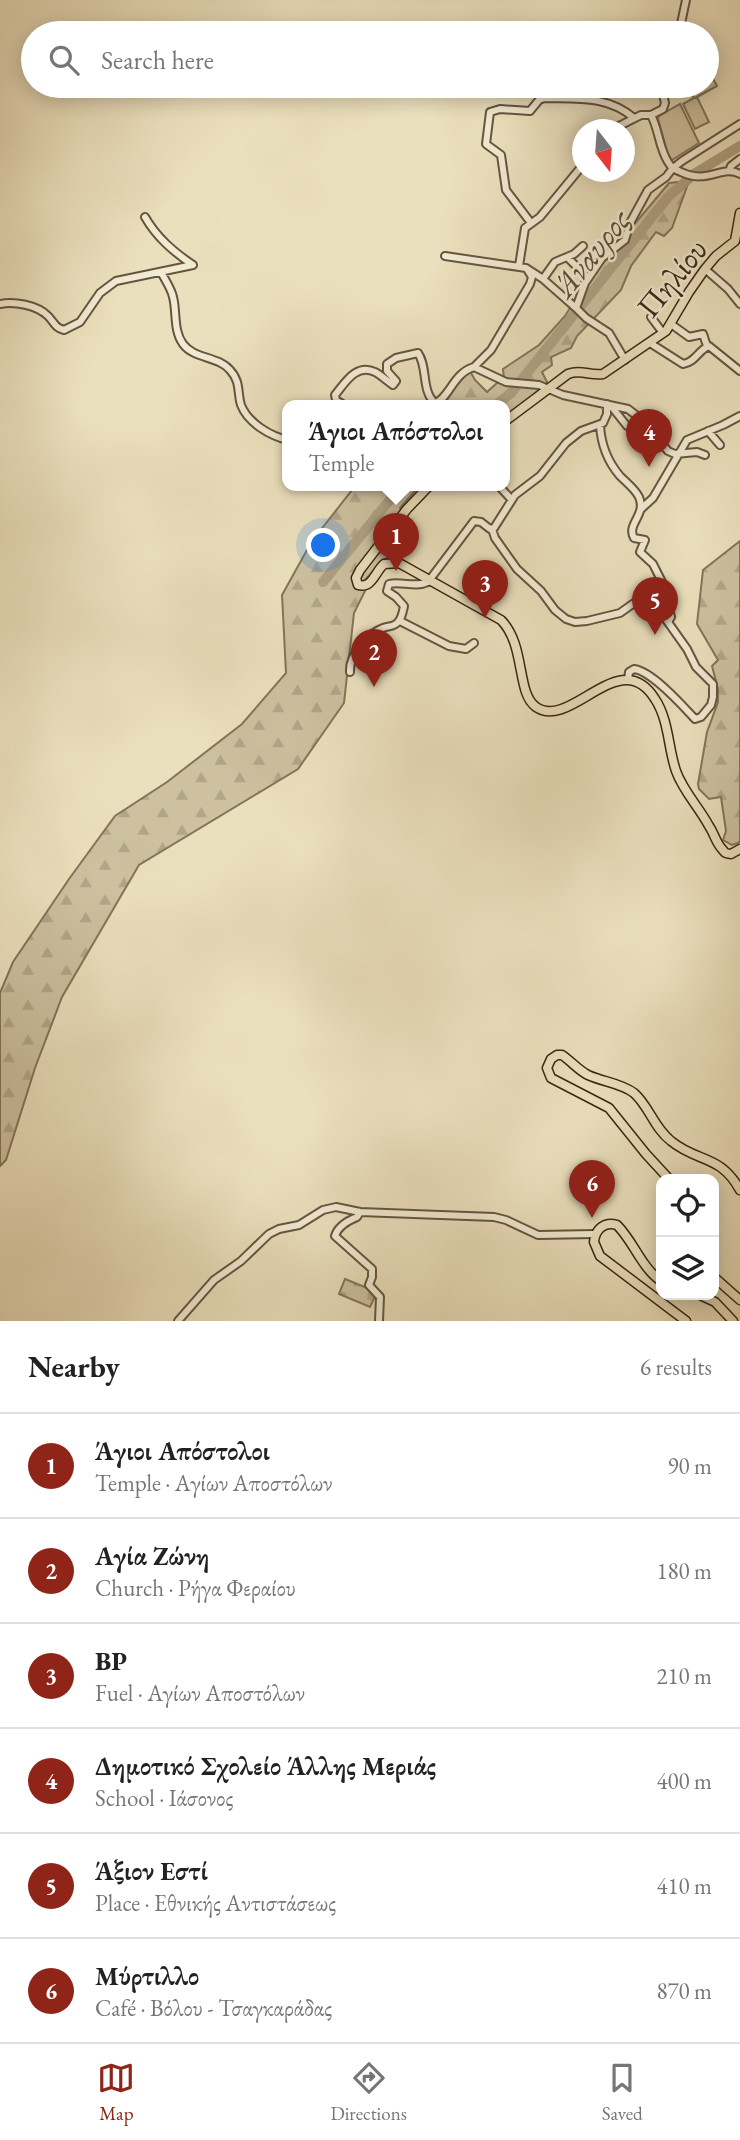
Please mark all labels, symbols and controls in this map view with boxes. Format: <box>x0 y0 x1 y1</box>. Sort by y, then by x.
search box <box>21 21 719 98</box>
icon: search <box>45 41 83 79</box>
text: Search here <box>101 43 214 77</box>
north arrow <box>572 119 635 182</box>
water label: Άναυρος <box>541 199 640 308</box>
street label: Πηλίου <box>627 230 717 326</box>
popup <box>282 400 510 491</box>
pin: 4 <box>626 409 672 467</box>
text: Άγιοι Απόστολοι <box>308 414 484 448</box>
text: Temple <box>308 448 374 478</box>
pin: 1 <box>373 513 419 571</box>
your location <box>306 528 340 562</box>
pin: 3 <box>462 560 508 618</box>
pin: 5 <box>632 577 678 635</box>
pin: 2 <box>351 629 397 687</box>
pin: 6 <box>569 1160 615 1218</box>
map controls <box>656 1174 719 1300</box>
button: locate <box>656 1174 719 1237</box>
button: layers <box>656 1237 719 1300</box>
text: Nearby <box>28 1347 120 1386</box>
text: 6 results <box>640 1352 712 1382</box>
text: Άγιοι Απόστολοι <box>95 1434 270 1468</box>
text: 1 <box>45 1451 57 1481</box>
text: 90 m <box>667 1451 712 1481</box>
text: Temple · Αγίων Αποστόλων <box>95 1468 333 1498</box>
text: Αγία Ζώνη <box>95 1539 210 1573</box>
text: 2 <box>45 1556 57 1586</box>
text: 180 m <box>656 1556 712 1586</box>
text: Church · Ρήγα Φεραίου <box>95 1573 296 1603</box>
text: BP <box>95 1644 127 1678</box>
text: 3 <box>45 1661 57 1691</box>
text: 210 m <box>656 1661 712 1691</box>
text: Fuel · Αγίων Αποστόλων <box>95 1678 305 1708</box>
text: Δημοτικό Σχολείο Άλλης Μεριάς <box>95 1749 436 1783</box>
text: 4 <box>45 1766 57 1796</box>
text: 400 m <box>656 1766 712 1796</box>
text: School · Ιάσονος <box>95 1783 234 1813</box>
text: Άξιον Εστί <box>95 1854 208 1888</box>
text: 5 <box>45 1871 57 1901</box>
text: 410 m <box>656 1871 712 1901</box>
text: Place · Εθνικής Αντιστάσεως <box>95 1888 336 1918</box>
text: Μύρτιλλο <box>95 1959 199 1993</box>
text: 6 <box>45 1976 57 2006</box>
text: 870 m <box>656 1976 712 2006</box>
text: Café · Βόλου - Τσαγκαράδας <box>95 1993 332 2023</box>
tab: Map <box>97 2059 135 2126</box>
tab: Directions <box>330 2059 407 2126</box>
tab: Saved <box>602 2059 643 2126</box>

